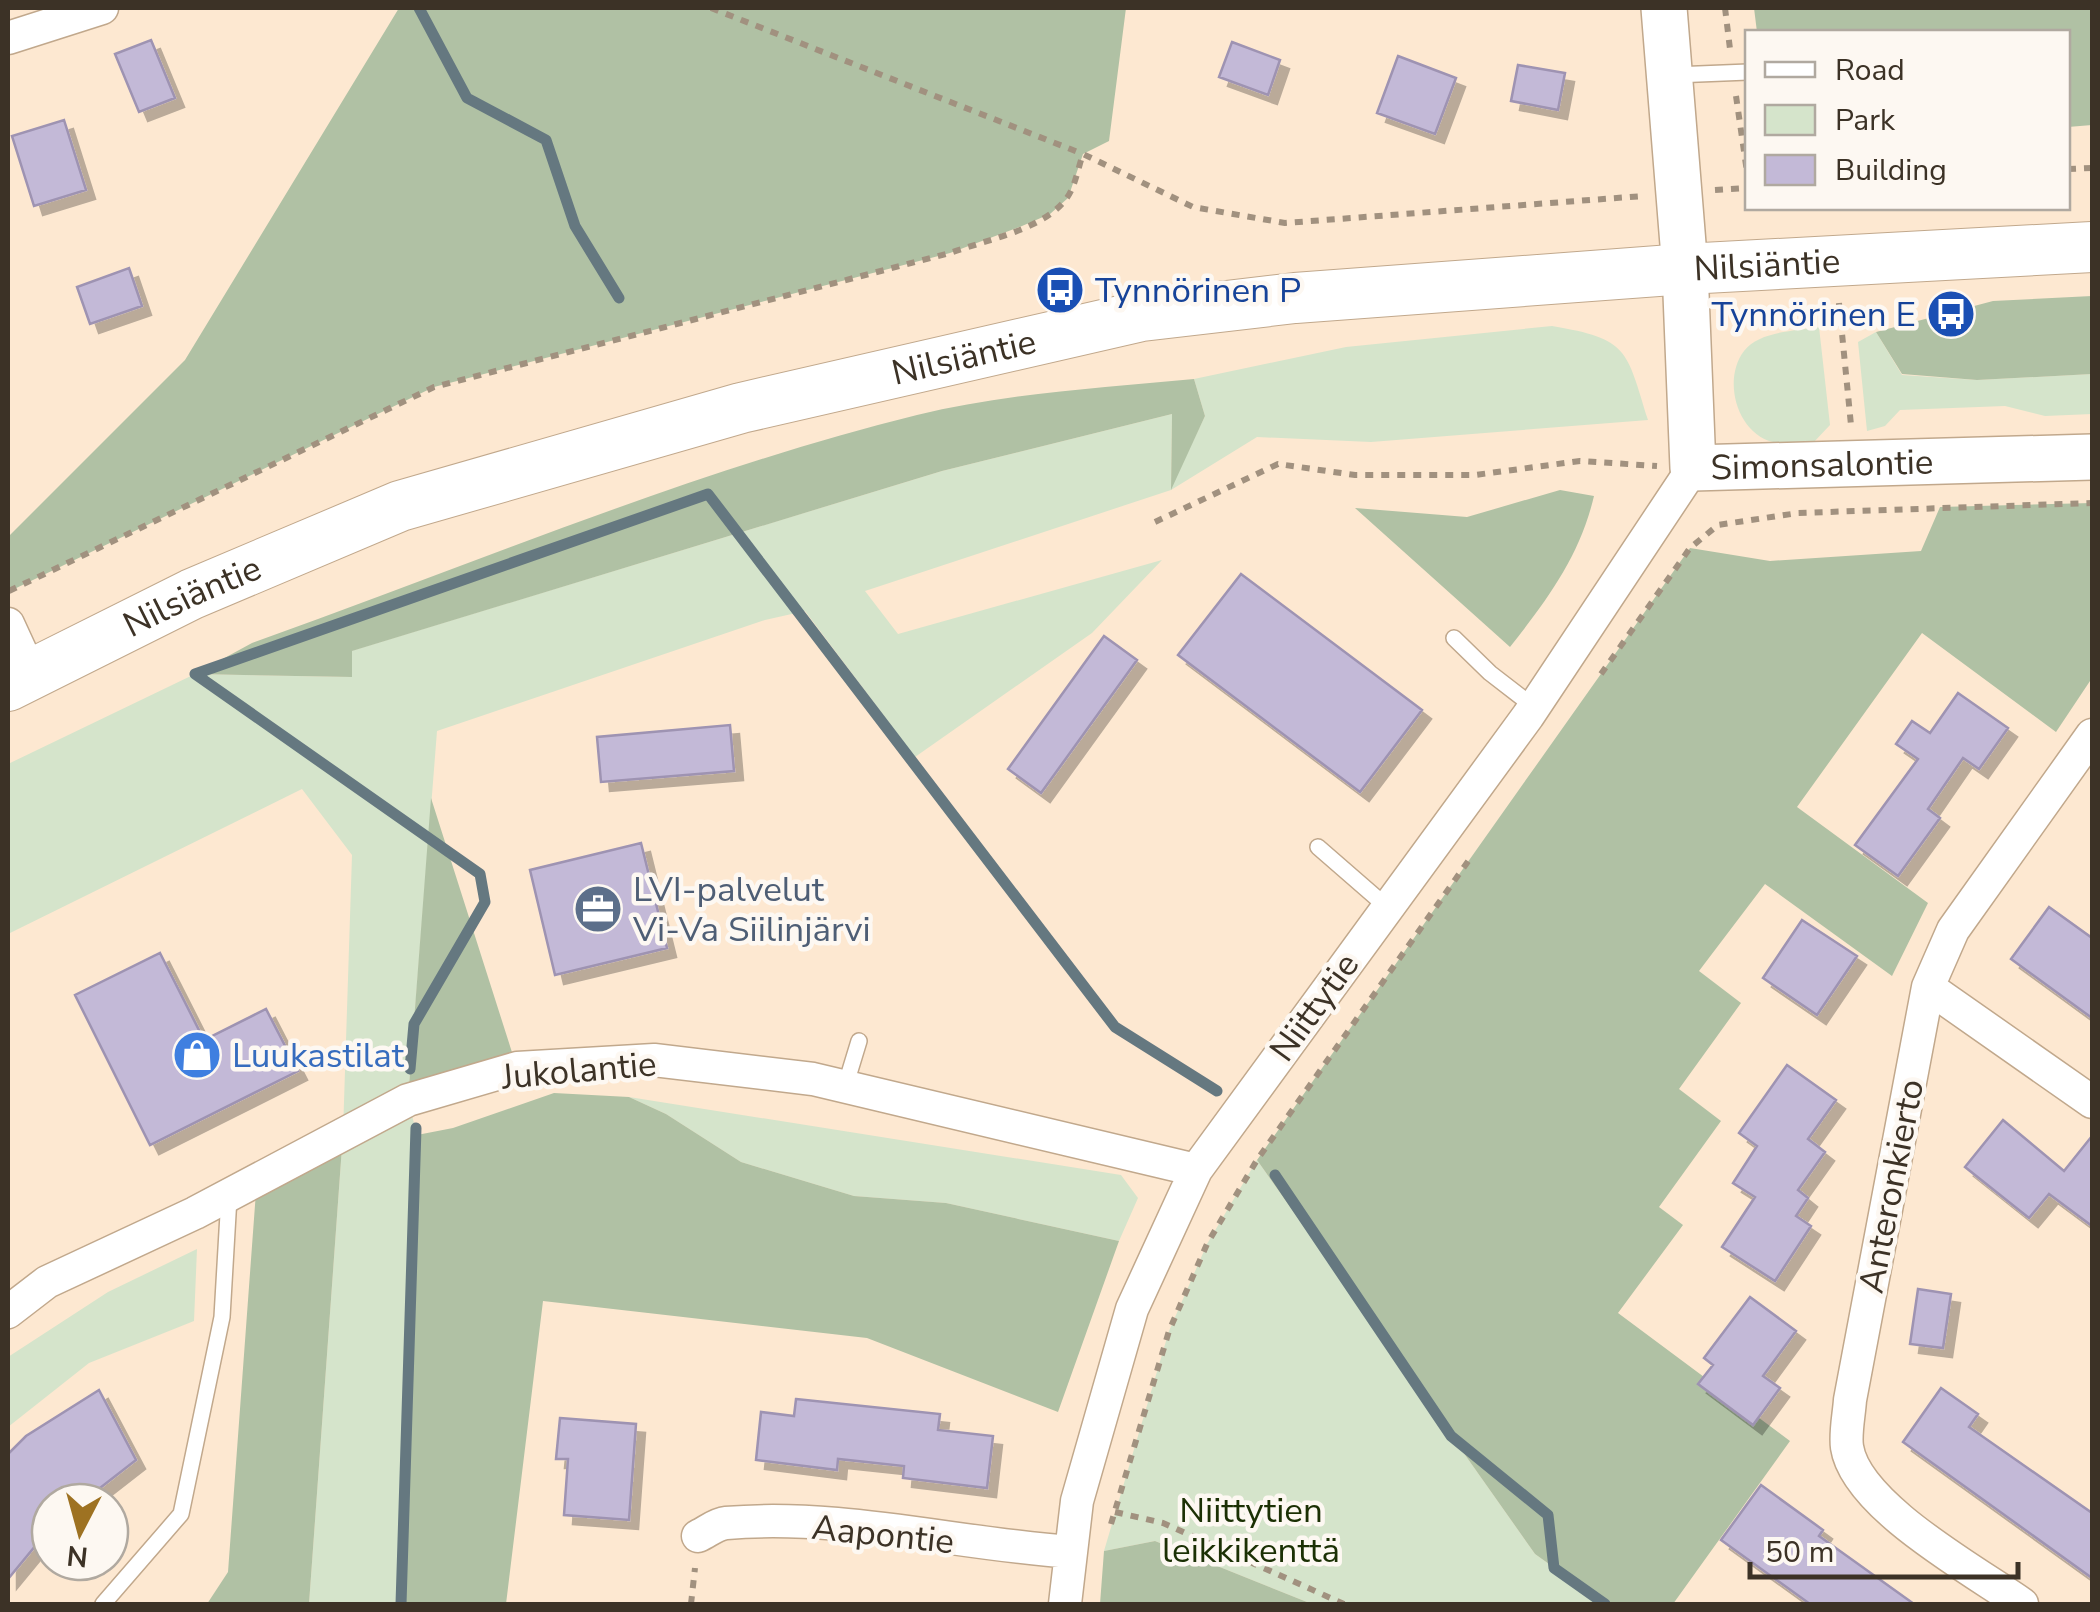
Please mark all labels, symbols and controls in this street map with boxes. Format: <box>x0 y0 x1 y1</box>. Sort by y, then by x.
legend <box>1745 30 2070 210</box>
text: Road <box>1835 50 1905 91</box>
text: Park <box>1835 100 1896 141</box>
text: Building <box>1835 150 1947 191</box>
street label: Nilsiäntie <box>1692 238 1841 292</box>
bus stop icon: Tynnörinen P <box>1034 264 1086 316</box>
place label: Tynnörinen P <box>1095 267 1301 314</box>
bus stop icon: Tynnörinen E <box>1925 288 1977 340</box>
place label: Tynnörinen E <box>1712 291 1916 338</box>
street label: Nilsiäntie <box>887 318 1041 397</box>
street label: Simonsalontie <box>1710 438 1934 492</box>
street label: Nilsiäntie <box>115 545 268 649</box>
place label: LVI-palvelut Vi-Va Siilinjärvi <box>632 866 871 953</box>
office icon: LVI-palvelut Vi-Va Siilinjärvi <box>572 883 624 935</box>
street label: Niittytie <box>1259 943 1370 1071</box>
shop icon: Luukastilat <box>171 1029 223 1081</box>
place label: Luukastilat <box>232 1032 405 1079</box>
street label: Jukolantie <box>499 1040 658 1101</box>
street label: Anteronkierto <box>1848 1075 1935 1297</box>
north arrow <box>30 1482 130 1582</box>
park label: Niittytien leikkikenttä <box>1162 1487 1340 1574</box>
street label: Aapontie <box>809 1504 956 1565</box>
scale bar <box>1750 1517 2018 1579</box>
text: 50 m <box>1765 1532 1834 1573</box>
text: N <box>65 1536 90 1576</box>

